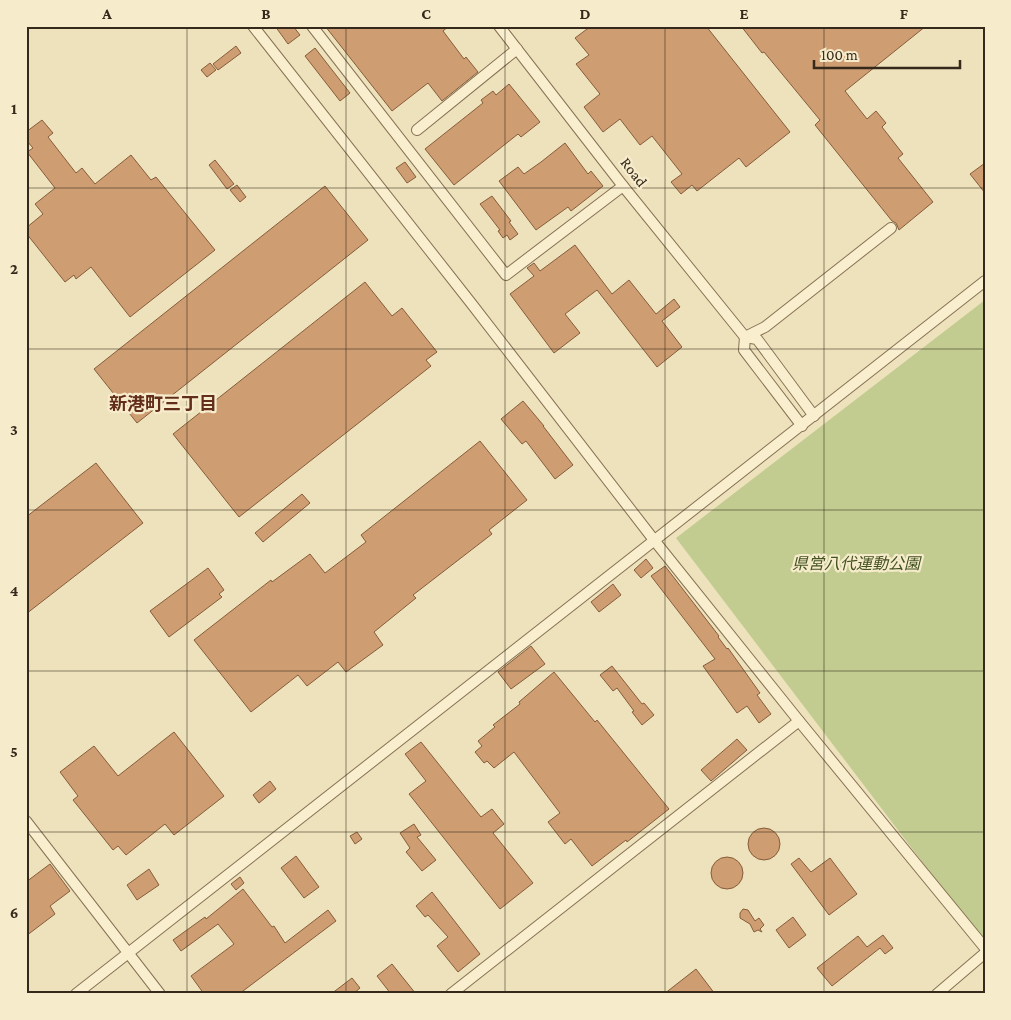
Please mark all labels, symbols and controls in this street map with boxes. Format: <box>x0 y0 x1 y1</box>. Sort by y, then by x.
text: A <box>101 5 112 22</box>
text: B <box>261 5 271 22</box>
text: C <box>421 5 431 22</box>
text: D <box>579 5 591 22</box>
text: E <box>739 5 749 22</box>
text: F <box>900 5 909 22</box>
scale bar <box>814 38 960 70</box>
text: 100 m <box>821 47 858 63</box>
text: 1 <box>11 100 17 117</box>
street label: Road <box>617 154 651 190</box>
text: 2 <box>10 260 18 277</box>
district label: 新港町三丁目 <box>109 394 217 414</box>
text: 3 <box>10 421 18 438</box>
park label: 県営八代運動公園 <box>792 555 922 572</box>
text: 4 <box>10 582 19 599</box>
text: 5 <box>10 743 18 760</box>
text: 6 <box>10 904 18 921</box>

